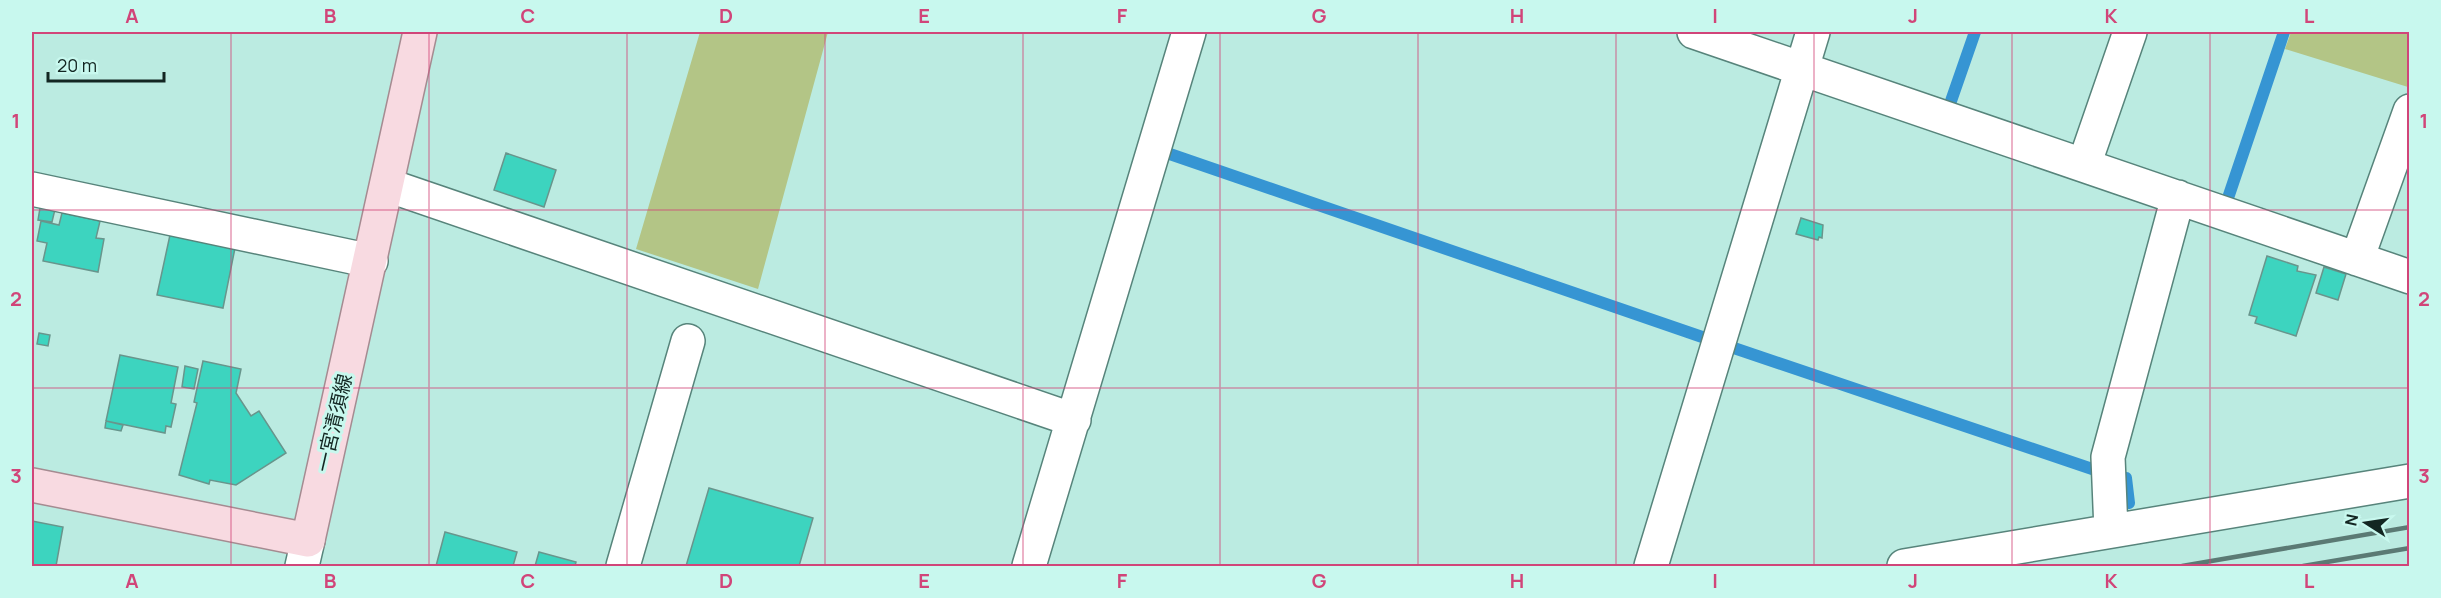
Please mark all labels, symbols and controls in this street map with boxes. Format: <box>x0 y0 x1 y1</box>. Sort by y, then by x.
text: A <box>125 2 139 29</box>
text: B <box>324 2 337 29</box>
text: C <box>521 2 535 29</box>
text: D <box>719 2 733 29</box>
text: E <box>918 2 930 29</box>
text: F <box>1117 2 1128 29</box>
text: G <box>1312 2 1327 29</box>
text: H <box>1510 2 1524 29</box>
text: I <box>1712 2 1718 29</box>
text: J <box>1908 2 1918 29</box>
text: K <box>2105 2 2118 29</box>
text: L <box>2304 2 2315 29</box>
scale bar <box>48 45 164 83</box>
text: 20 m <box>57 53 97 77</box>
text: 1 <box>12 107 20 134</box>
text: 1 <box>2420 107 2428 134</box>
text: 2 <box>10 285 22 312</box>
text: 2 <box>2418 285 2430 312</box>
street label: 一宮清須線 <box>309 371 358 475</box>
text: 3 <box>10 462 22 489</box>
text: 3 <box>2418 462 2430 489</box>
north arrow <box>2336 493 2396 553</box>
text: N <box>2339 512 2363 528</box>
text: A <box>125 567 139 594</box>
text: B <box>324 567 337 594</box>
text: C <box>521 567 535 594</box>
text: D <box>719 567 733 594</box>
text: E <box>918 567 930 594</box>
text: F <box>1117 567 1128 594</box>
text: G <box>1312 567 1327 594</box>
text: H <box>1510 567 1524 594</box>
text: I <box>1712 567 1718 594</box>
text: J <box>1908 567 1918 594</box>
text: K <box>2105 567 2118 594</box>
text: L <box>2304 567 2315 594</box>

